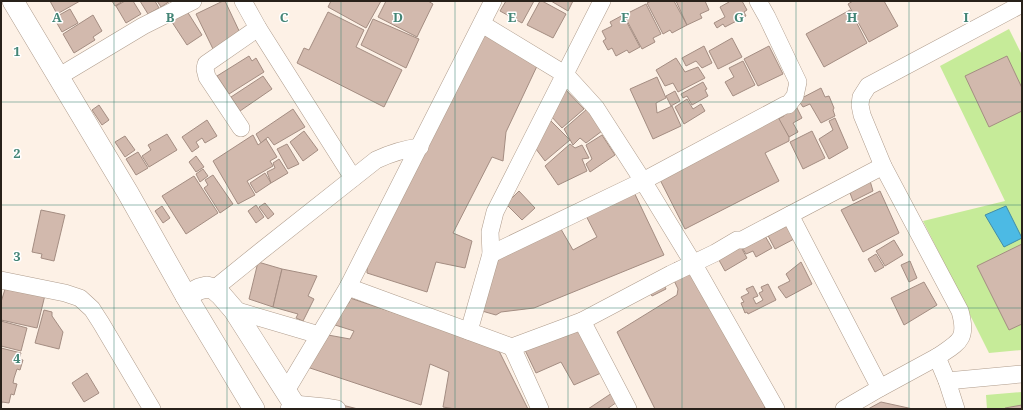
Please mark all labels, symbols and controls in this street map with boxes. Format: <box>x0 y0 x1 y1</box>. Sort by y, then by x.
text: A <box>52 8 62 26</box>
text: B <box>166 8 175 26</box>
text: C <box>280 8 289 26</box>
text: D <box>393 8 403 26</box>
text: E <box>508 8 517 26</box>
text: F <box>621 8 629 26</box>
text: G <box>734 8 744 26</box>
text: H <box>847 8 858 26</box>
text: I <box>963 8 969 26</box>
text: 1 <box>13 42 21 60</box>
text: 2 <box>13 144 21 162</box>
text: 3 <box>13 247 21 265</box>
text: 4 <box>13 349 21 367</box>

